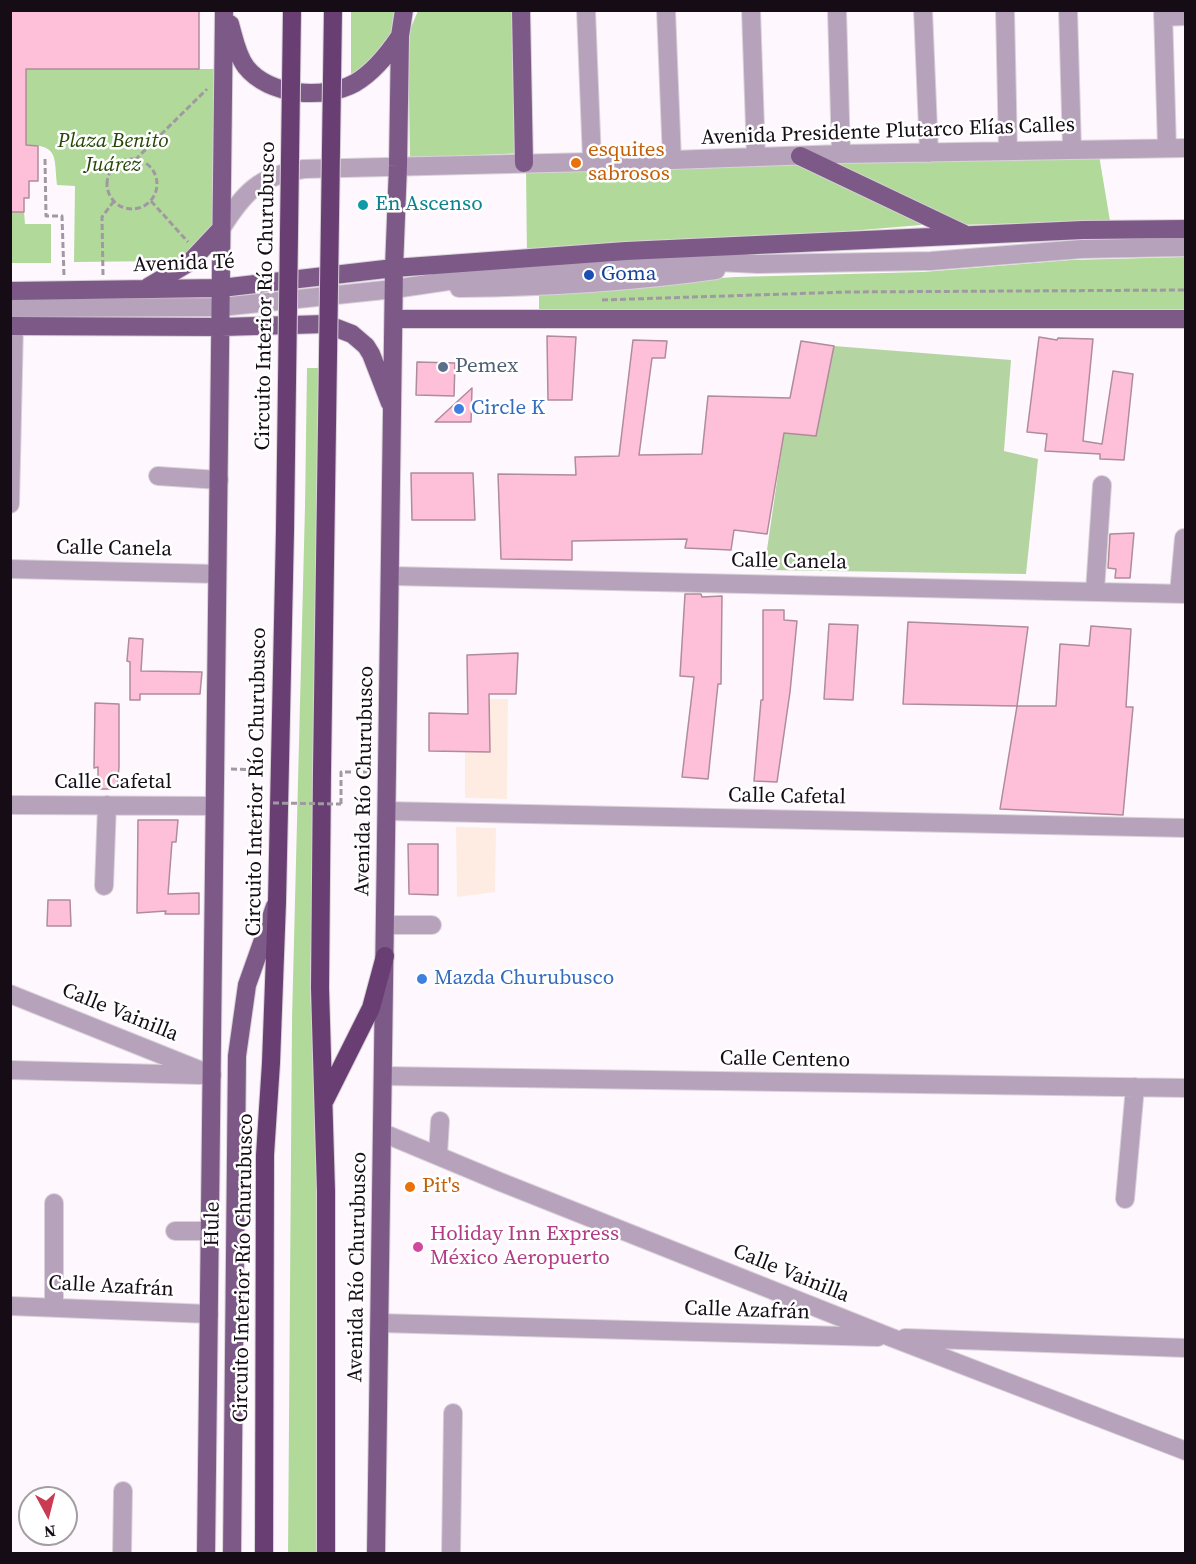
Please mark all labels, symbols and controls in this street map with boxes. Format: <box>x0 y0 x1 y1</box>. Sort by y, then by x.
street label: Avenida Presidente Plutarco Elías Calles <box>701 113 1075 151</box>
park label: Plaza Benito Juárez <box>58 129 168 179</box>
place label: esquites sabrosos <box>588 138 670 188</box>
street label: Circuito Interior Río Churubusco <box>251 141 281 451</box>
marker: esquites sabrosos <box>569 156 583 170</box>
place label: En Ascenso <box>375 192 483 218</box>
marker: En Ascenso <box>356 198 370 212</box>
street label: Avenida Té <box>133 250 235 278</box>
place label: Goma <box>601 262 656 288</box>
marker: Goma <box>582 268 596 282</box>
place label: Pemex <box>455 354 518 380</box>
marker: Pemex <box>436 360 450 374</box>
place label: Circle K <box>471 396 545 422</box>
marker: Circle K <box>452 402 466 416</box>
street label: Calle Canela <box>56 535 172 563</box>
street label: Calle Canela <box>731 548 847 576</box>
street label: Circuito Interior Río Churubusco <box>242 627 272 937</box>
street label: Avenida Río Churubusco <box>350 666 380 896</box>
street label: Calle Cafetal <box>54 770 172 796</box>
street label: Calle Cafetal <box>728 783 846 811</box>
place label: Mazda Churubusco <box>434 966 614 992</box>
marker: Mazda Churubusco <box>415 972 429 986</box>
street label: Calle Vainilla <box>58 978 182 1048</box>
street label: Calle Centeno <box>720 1046 850 1074</box>
street label: Circuito Interior Río Churubusco <box>229 1113 259 1423</box>
street label: Avenida Río Churubusco <box>343 1152 373 1382</box>
place label: Pit's <box>422 1174 460 1200</box>
marker: Pit's <box>403 1180 417 1194</box>
street label: Hule <box>200 1201 226 1247</box>
place label: Holiday Inn Express México Aeropuerto <box>430 1222 619 1272</box>
street label: Calle Vainilla <box>729 1239 853 1309</box>
marker: Holiday Inn Express México Aeropuerto <box>411 1240 425 1254</box>
street label: Calle Azafrán <box>48 1271 174 1303</box>
street label: Calle Azafrán <box>684 1296 810 1326</box>
north arrow <box>18 1486 78 1546</box>
text: N <box>43 1520 57 1544</box>

